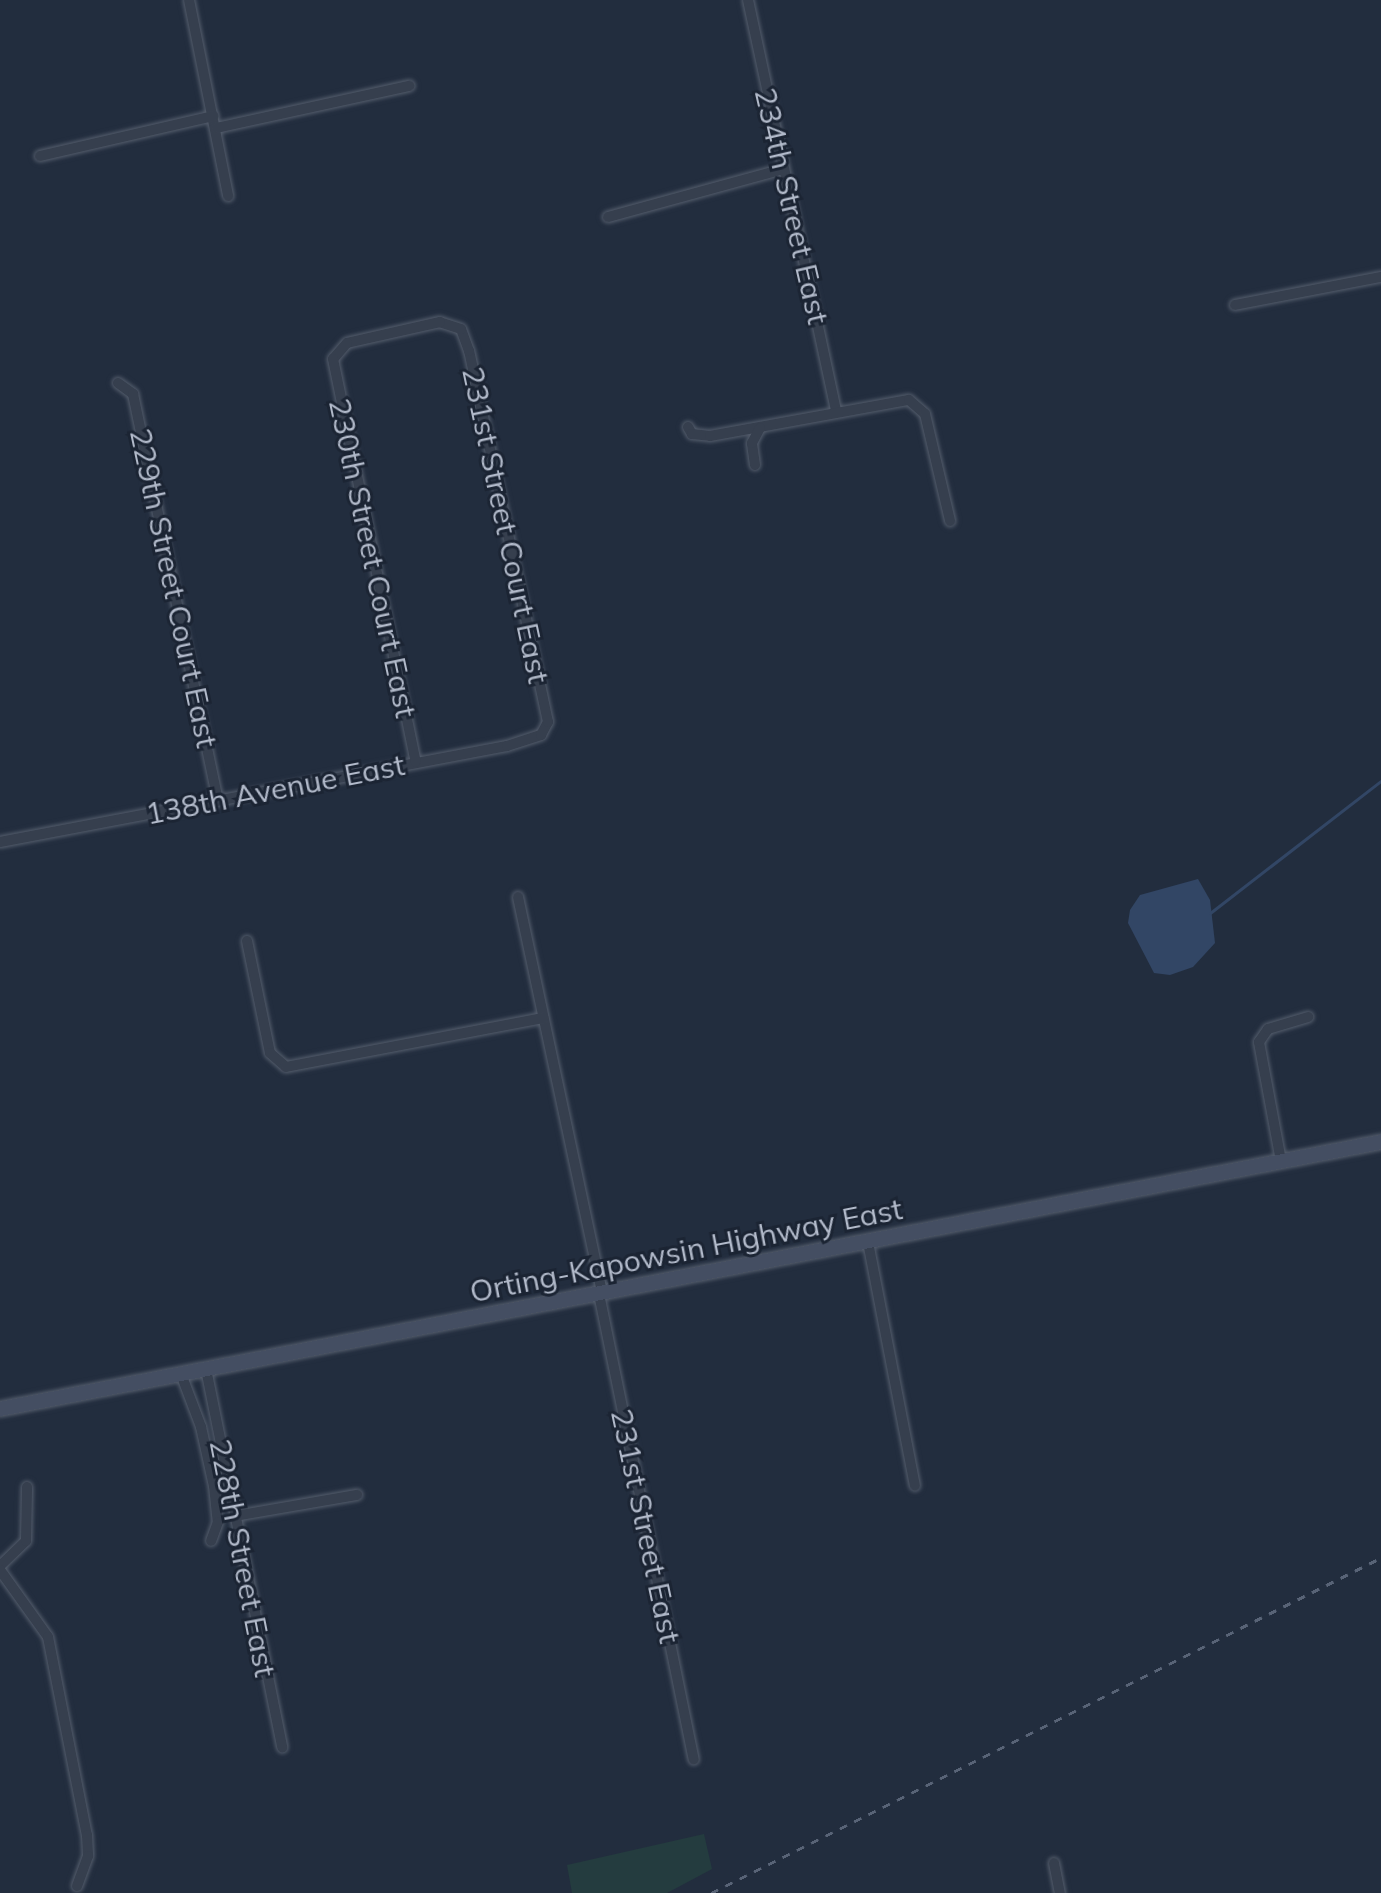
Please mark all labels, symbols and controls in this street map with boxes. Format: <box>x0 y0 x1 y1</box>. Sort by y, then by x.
street label: 234th Street East <box>747 84 837 328</box>
street label: 231st Street Court East <box>455 364 557 686</box>
street label: 230th Street Court East <box>322 395 424 721</box>
street label: 229th Street Court East <box>123 425 225 751</box>
street label: 138th Avenue East <box>143 746 407 832</box>
street label: Orting-Kapowsin Highway East <box>467 1190 905 1310</box>
street label: 231st Street East <box>604 1406 688 1646</box>
street label: 228th Street East <box>202 1436 284 1680</box>

